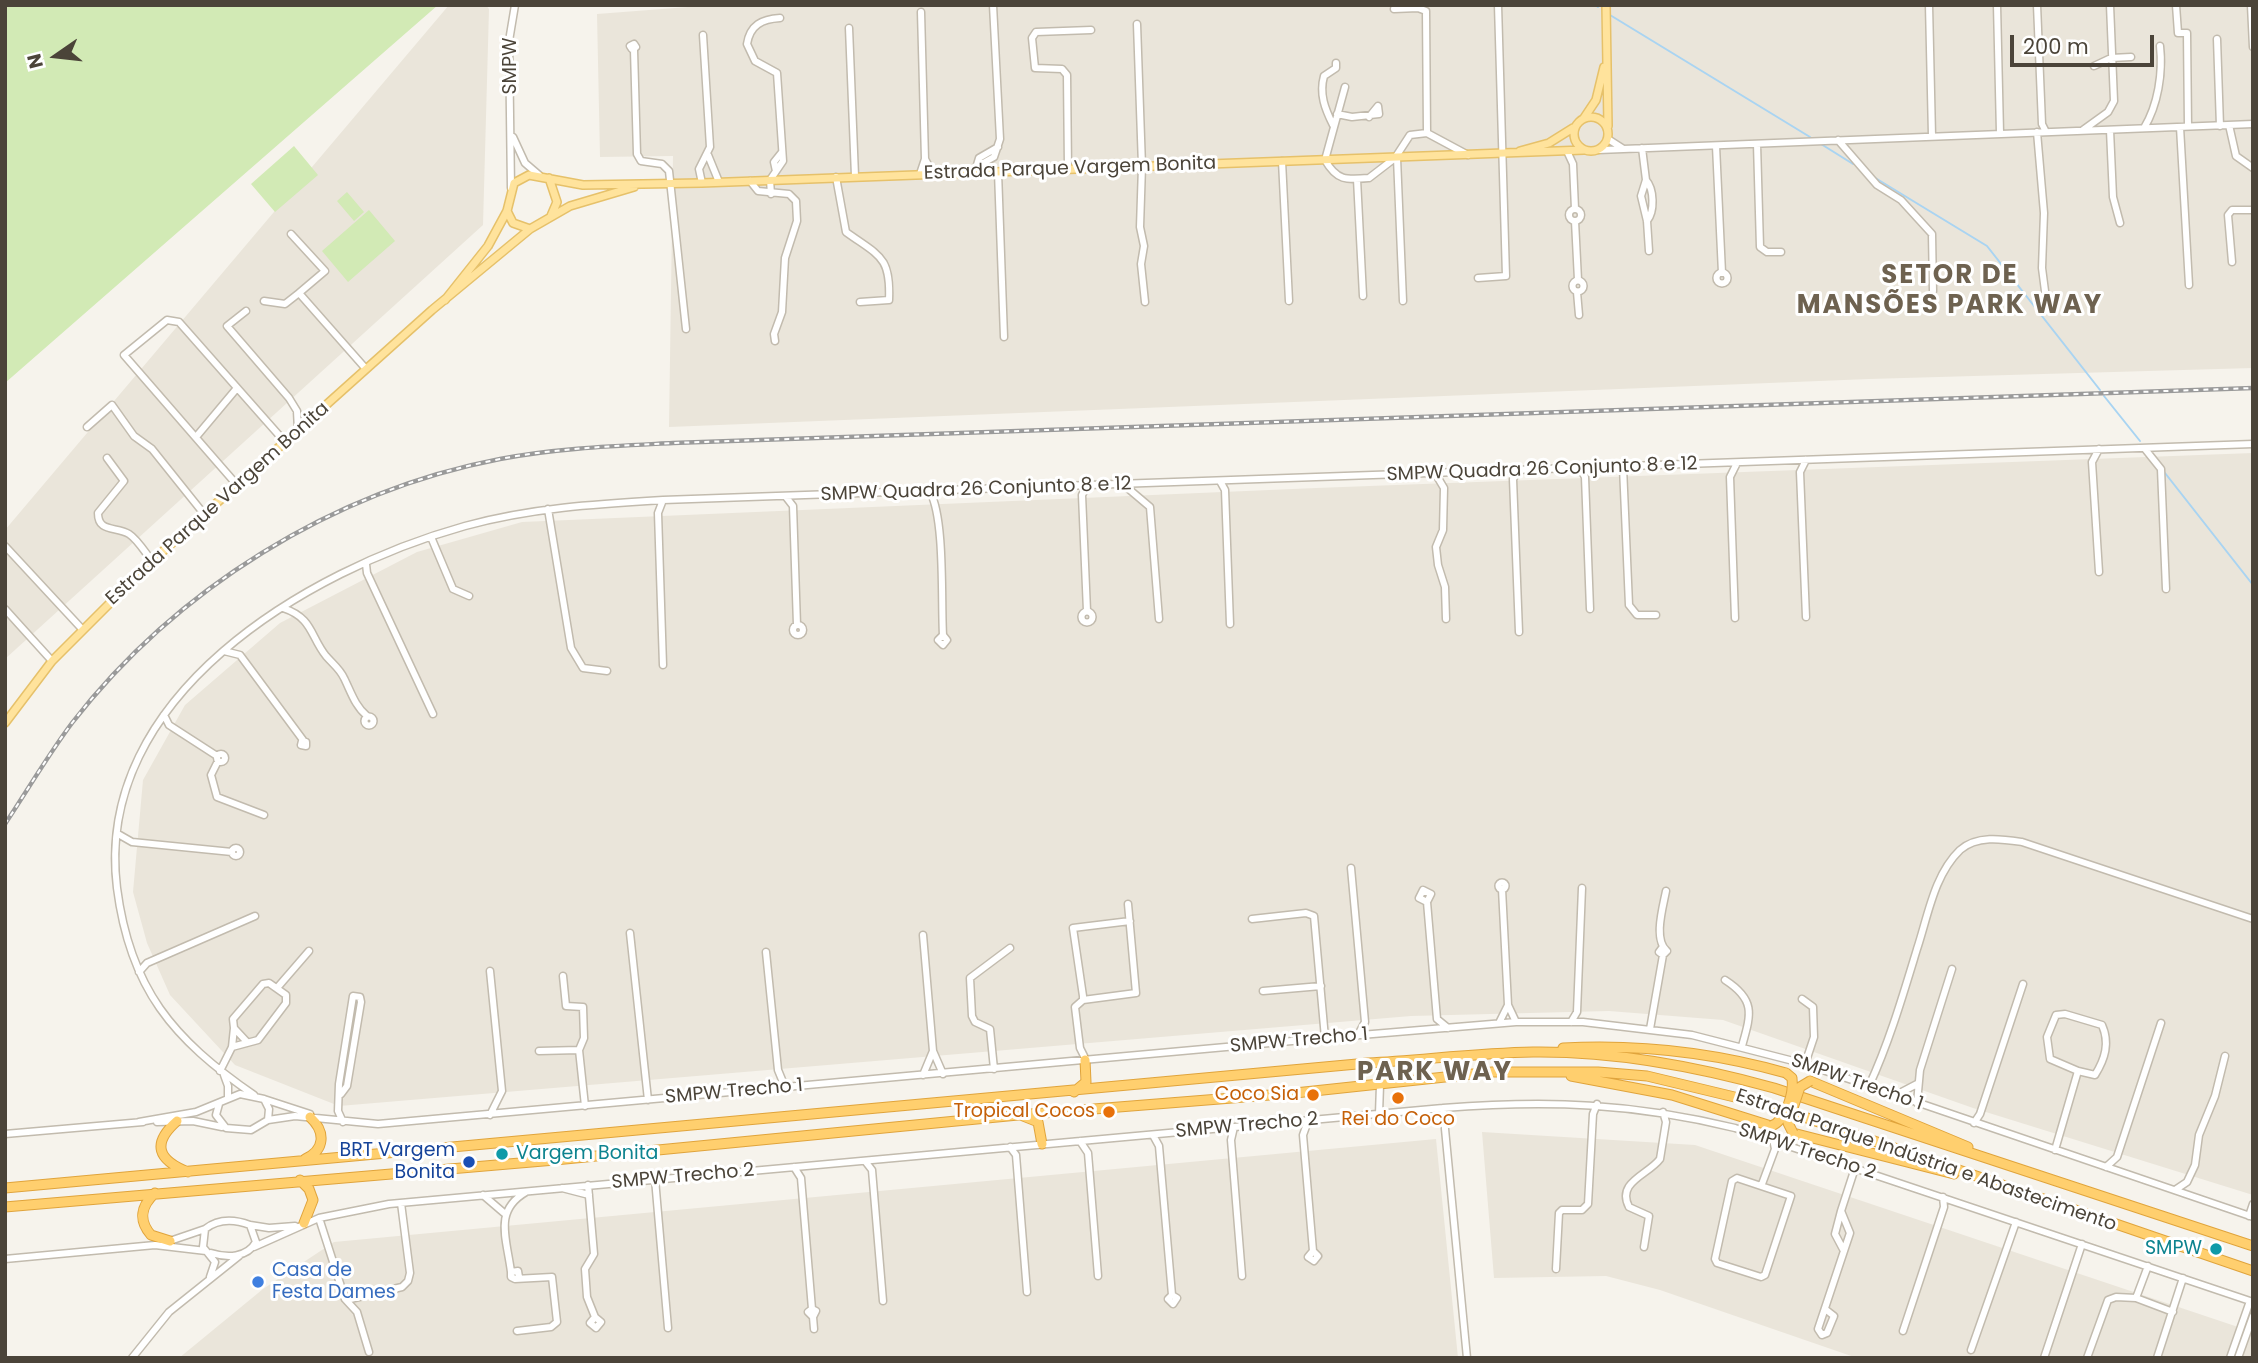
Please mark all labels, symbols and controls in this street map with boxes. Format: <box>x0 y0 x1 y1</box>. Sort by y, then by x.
north arrow <box>21 21 91 91</box>
scale bar <box>2013 21 2156 65</box>
text: 200 m <box>2023 32 2089 61</box>
street label: SMPW <box>500 37 522 95</box>
text: N <box>20 51 50 71</box>
street label: Estrada Parque Vargem Bonita <box>923 153 1217 185</box>
district label: SETOR DE MANSÕES PARK WAY <box>1799 260 2101 322</box>
street label: Estrada Parque Vargem Bonita <box>102 398 334 610</box>
street label: SMPW Quadra 26 Conjunto 8 e 12 <box>1386 453 1698 487</box>
street label: SMPW Quadra 26 Conjunto 8 e 12 <box>820 473 1132 507</box>
street label: SMPW Trecho 1 <box>1229 1024 1369 1058</box>
street label: SMPW Trecho 1 <box>1788 1050 1926 1116</box>
district label: PARK WAY <box>1358 1057 1512 1089</box>
street label: SMPW Trecho 1 <box>664 1075 804 1109</box>
place label: Coco Sia <box>1215 1084 1299 1106</box>
street label: Estrada Parque Indústria e Abastecimento <box>1733 1085 2119 1237</box>
marker: Coco Sia <box>1305 1087 1321 1103</box>
marker: Rei do Coco <box>1390 1090 1406 1106</box>
place label: Tropical Cocos <box>953 1101 1095 1123</box>
marker: Tropical Cocos <box>1101 1104 1117 1120</box>
street label: SMPW Trecho 2 <box>1175 1108 1319 1144</box>
place label: Rei do Coco <box>1341 1109 1455 1131</box>
street label: SMPW Trecho 2 <box>1735 1119 1879 1185</box>
place label: BRT Vargem Bonita <box>339 1140 455 1184</box>
place label: Vargem Bonita <box>516 1143 658 1165</box>
marker: Vargem Bonita <box>494 1146 510 1162</box>
marker: BRT Vargem Bonita <box>461 1154 477 1170</box>
street label: SMPW Trecho 2 <box>611 1159 755 1195</box>
place label: SMPW <box>2145 1238 2202 1260</box>
marker: SMPW <box>2208 1241 2224 1257</box>
place label: Casa de Festa Dames <box>272 1260 396 1304</box>
marker: Casa de Festa Dames <box>250 1274 266 1290</box>

